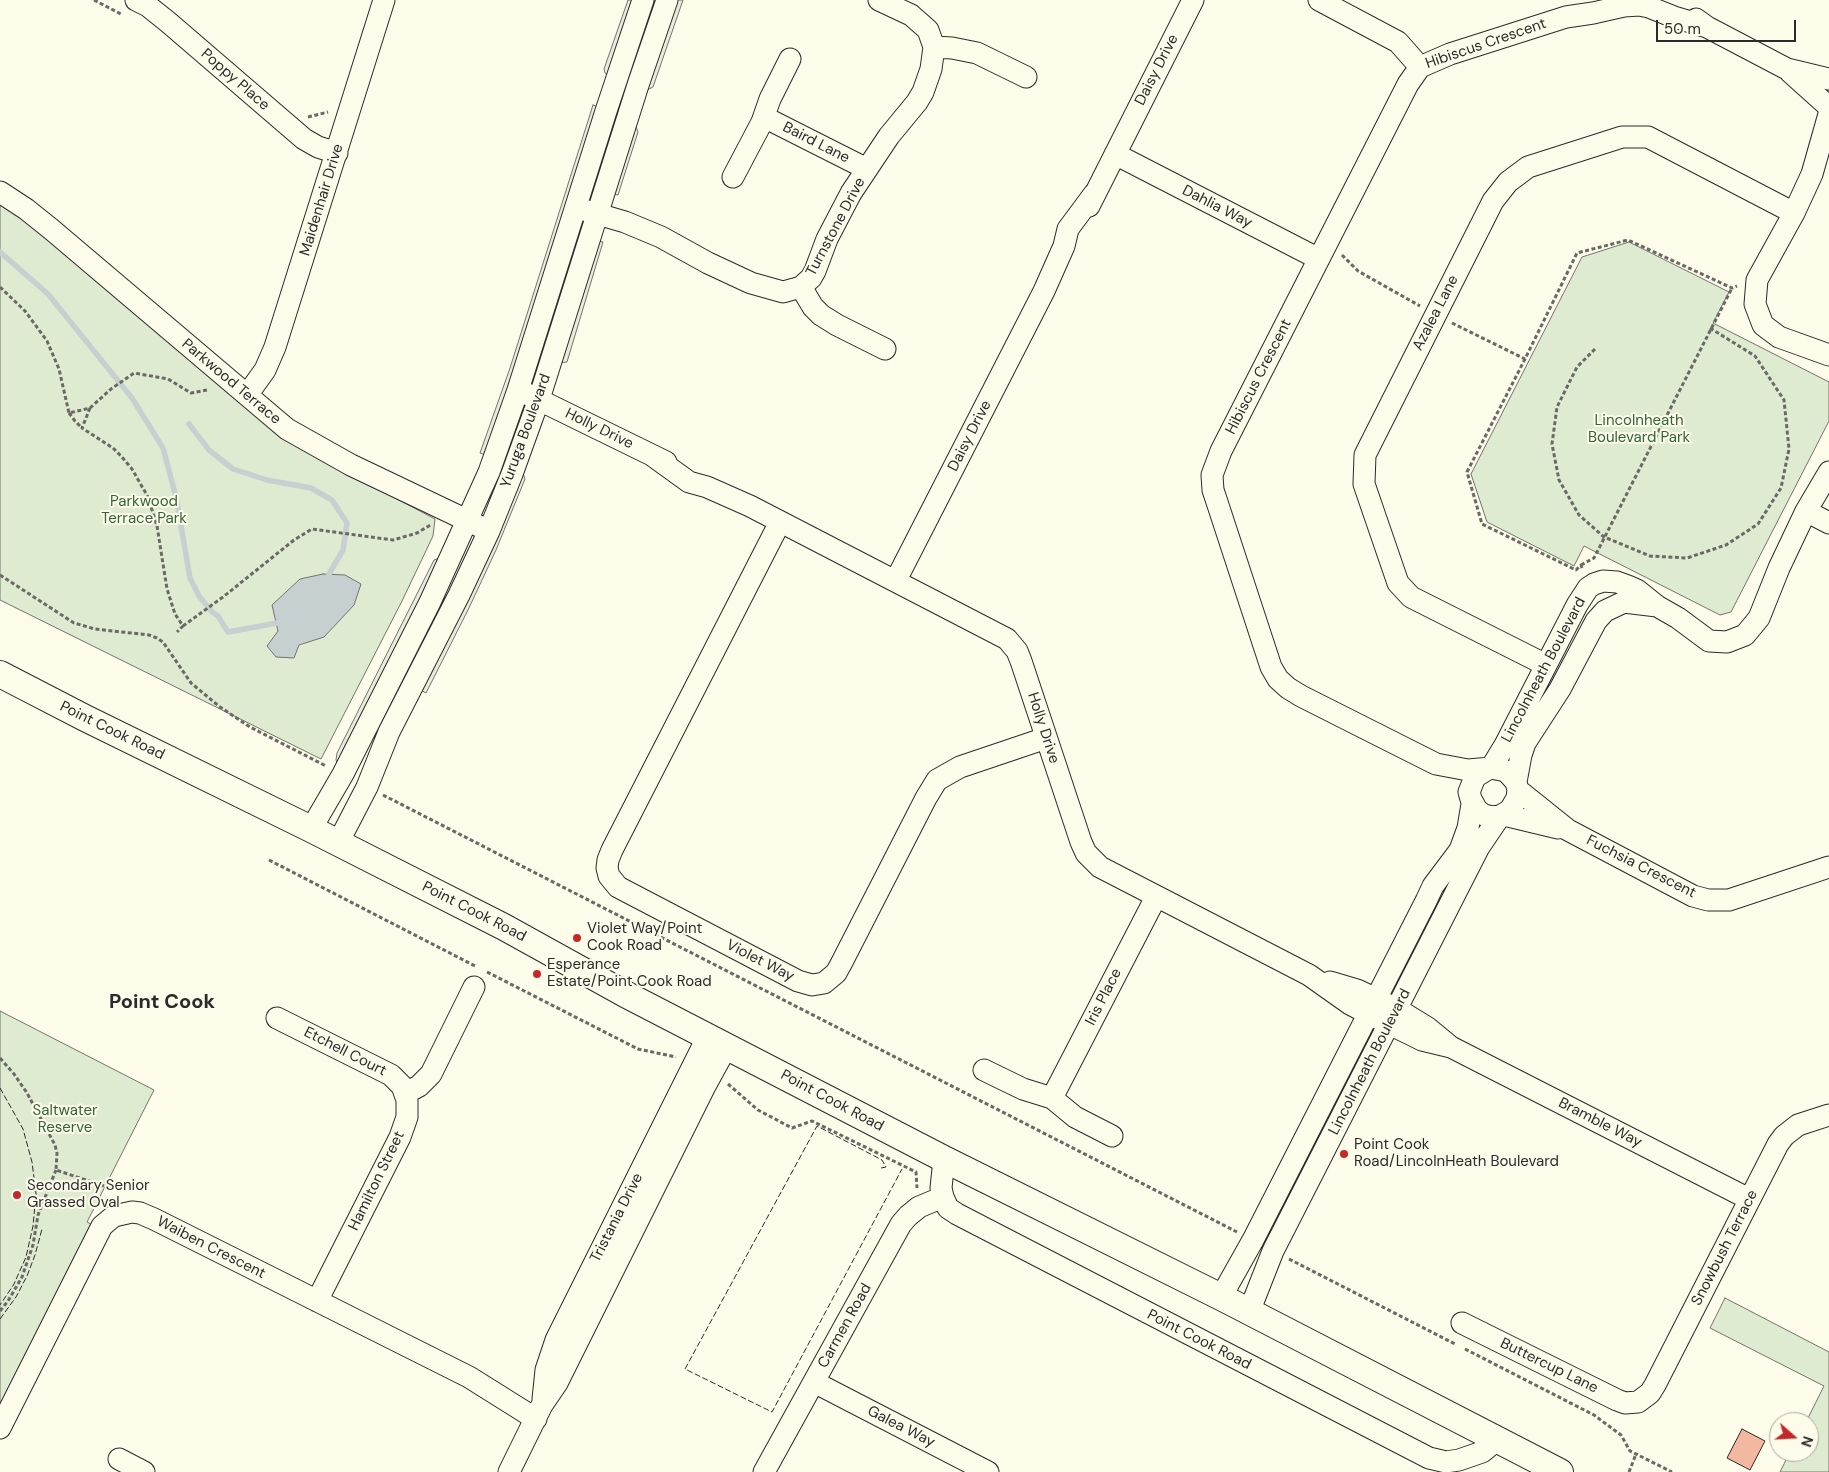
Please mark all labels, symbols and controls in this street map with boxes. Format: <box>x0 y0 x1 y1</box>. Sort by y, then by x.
scale bar <box>1659 10 1799 42</box>
street label: Hibiscus Crescent <box>1423 15 1549 73</box>
text: 50 m <box>1664 19 1701 39</box>
street label: Daisy Drive <box>1131 32 1183 108</box>
street label: Poppy Place <box>197 45 273 115</box>
street label: Baird Lane <box>780 118 852 168</box>
street label: Maidenhair Drive <box>296 142 348 258</box>
street label: Turnstone Drive <box>803 175 869 279</box>
street label: Dahlia Way <box>1179 182 1255 232</box>
street label: Azalea Lane <box>1409 272 1463 354</box>
street label: Hibiscus Crescent <box>1222 316 1296 438</box>
street label: Parkwood Terrace <box>178 335 284 429</box>
street label: Yuruga Boulevard <box>497 372 555 490</box>
street label: Daisy Drive <box>944 398 996 474</box>
street label: Holly Drive <box>562 405 636 453</box>
park label: Lincolnheath Boulevard Park <box>1588 412 1690 447</box>
park label: Parkwood Terrace Park <box>101 493 187 528</box>
street label: Lincolnheath Boulevard <box>1498 594 1590 746</box>
street label: Holly Drive <box>1023 690 1063 766</box>
street label: Point Cook Road <box>57 698 167 764</box>
street label: Fuchsia Crescent <box>1583 832 1699 902</box>
street label: Point Cook Road <box>419 878 529 946</box>
place label: Violet Way/Point Cook Road <box>587 920 702 955</box>
marker: Violet Way/Point Cook Road <box>571 932 583 944</box>
street label: Violet Way <box>723 936 797 986</box>
place label: Esperance Estate/Point Cook Road <box>547 956 712 991</box>
street label: Iris Place <box>1082 966 1126 1028</box>
marker: Esperance Estate/Point Cook Road <box>531 968 543 980</box>
street label: Lincolnheath Boulevard <box>1325 986 1415 1138</box>
district label: Point Cook <box>109 991 215 1015</box>
street label: Etchell Court <box>301 1024 389 1080</box>
street label: Point Cook Road <box>777 1066 887 1136</box>
street label: Bramble Way <box>1555 1094 1645 1152</box>
park label: Saltwater Reserve <box>33 1102 97 1137</box>
street label: Hamilton Street <box>345 1128 409 1234</box>
place label: Point Cook Road/LincolnHeath Boulevard <box>1354 1136 1559 1171</box>
marker: Point Cook Road/LincolnHeath Boulevard <box>1338 1148 1350 1160</box>
street label: Tristania Drive <box>587 1170 647 1266</box>
place label: Secondary Senior Grassed Oval <box>27 1177 150 1212</box>
street label: Snowbush Terrace <box>1688 1187 1762 1309</box>
marker: Secondary Senior Grassed Oval <box>11 1189 23 1201</box>
street label: Waiben Crescent <box>154 1213 268 1283</box>
street label: Carmen Road <box>814 1281 876 1371</box>
street label: Point Cook Road <box>1144 1306 1254 1374</box>
street label: Buttercup Lane <box>1497 1335 1601 1397</box>
street label: Galea Way <box>864 1402 938 1452</box>
north arrow <box>1769 1412 1819 1462</box>
text: N <box>1797 1434 1817 1449</box>

